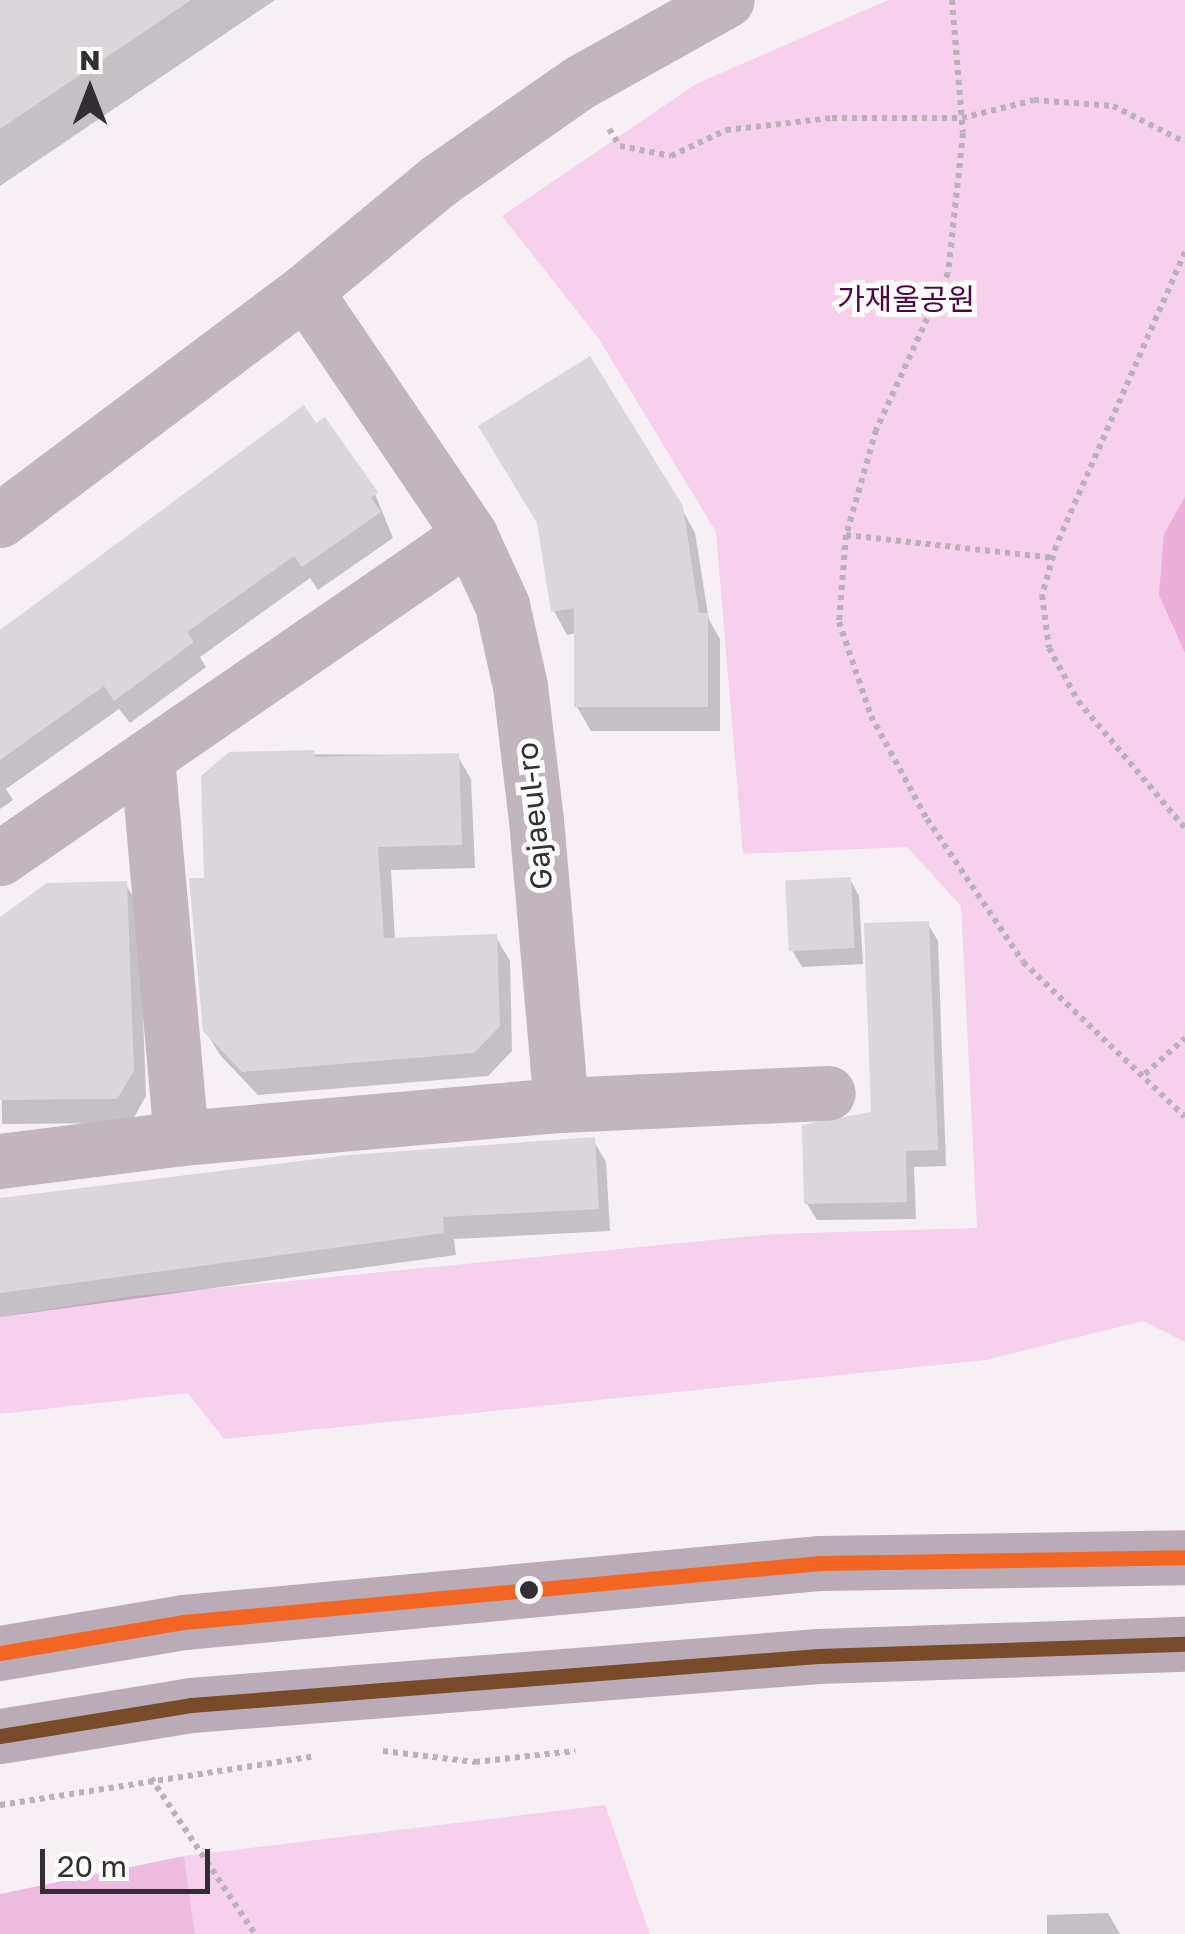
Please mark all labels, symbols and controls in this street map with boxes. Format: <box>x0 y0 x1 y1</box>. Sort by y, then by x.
north arrow <box>40 40 140 140</box>
text: N <box>79 43 101 76</box>
park label: 가재울공원 <box>837 281 975 317</box>
street label: Gajaeul-ro <box>508 741 560 891</box>
unlabelled marker <box>519 1580 539 1600</box>
scale bar <box>45 1829 215 1891</box>
text: 20 m <box>57 1848 127 1884</box>

